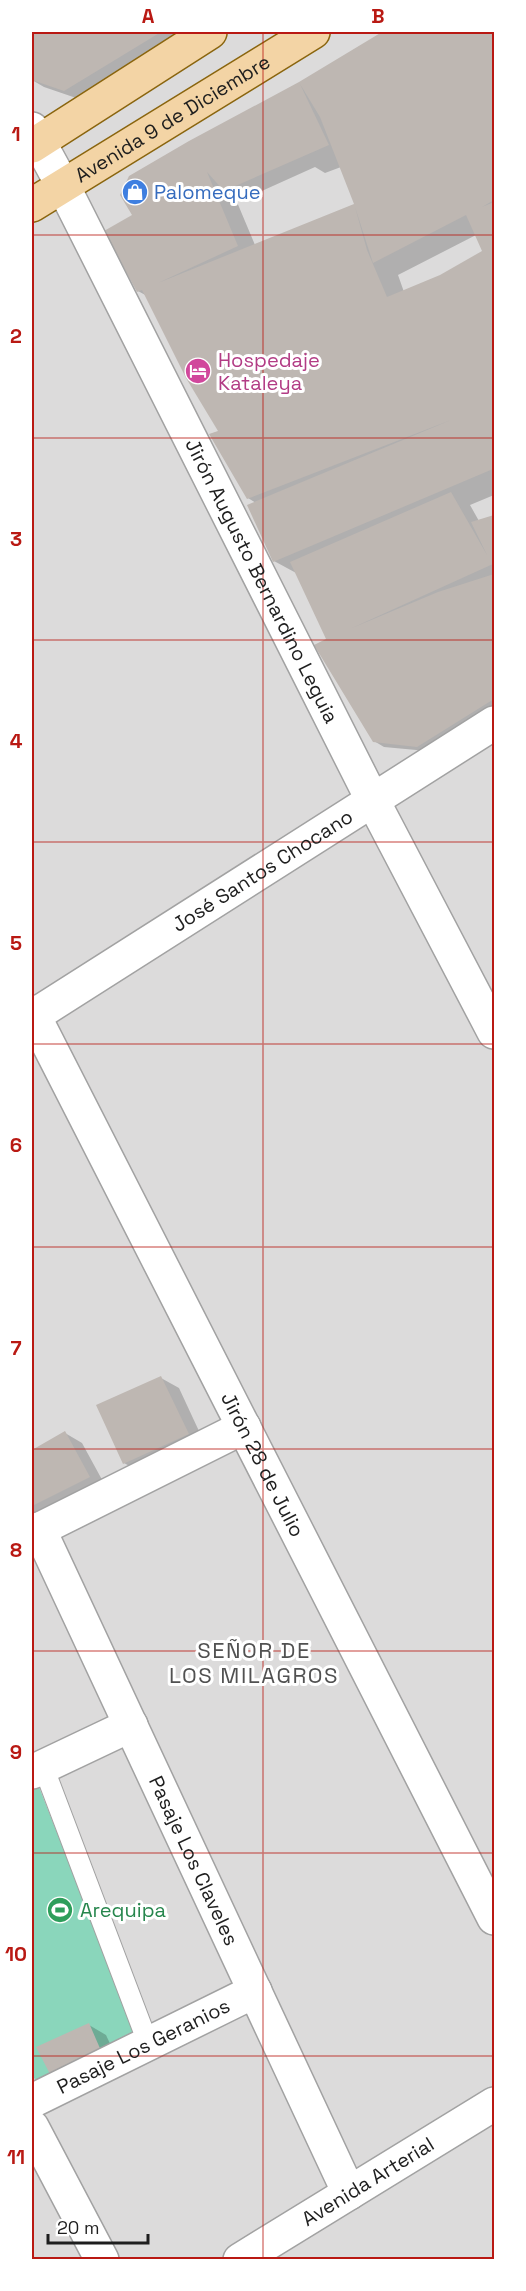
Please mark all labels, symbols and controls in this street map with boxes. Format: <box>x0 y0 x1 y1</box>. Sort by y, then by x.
text: A <box>142 3 155 29</box>
text: B <box>371 3 385 29</box>
street label: Avenida 9 de Diciembre <box>70 49 275 188</box>
text: 1 <box>11 121 21 147</box>
shop icon: Palomeque <box>120 177 150 207</box>
place label: Palomeque <box>154 179 261 205</box>
text: 2 <box>10 323 22 349</box>
place label: Hospedaje Kataleya <box>218 347 320 396</box>
hotel icon: Hospedaje Kataleya <box>183 356 213 386</box>
street label: Jirón Augusto Bernardino Leguia <box>179 434 345 728</box>
text: 3 <box>10 526 22 552</box>
text: 4 <box>10 728 23 754</box>
street label: José Santos Chocano <box>167 803 358 938</box>
text: 5 <box>10 930 22 956</box>
text: 6 <box>10 1132 22 1158</box>
text: 7 <box>10 1335 22 1361</box>
street label: Jirón 28 de Julio <box>215 1388 310 1541</box>
text: 8 <box>10 1537 22 1563</box>
district label: SEÑOR DE LOS MILAGROS <box>169 1636 339 1689</box>
text: 9 <box>10 1739 22 1765</box>
street label: Pasaje Los Claveles <box>143 1772 245 1950</box>
sports icon: Arequipa <box>45 1895 75 1925</box>
place label: Arequipa <box>80 1897 166 1923</box>
text: 10 <box>5 1941 27 1967</box>
street label: Pasaje Los Geranios <box>52 1992 234 2100</box>
street label: Avenida Arterial <box>297 2131 439 2232</box>
text: 11 <box>7 2144 25 2170</box>
scale bar <box>48 2207 148 2245</box>
text: 20 m <box>57 2216 100 2239</box>

